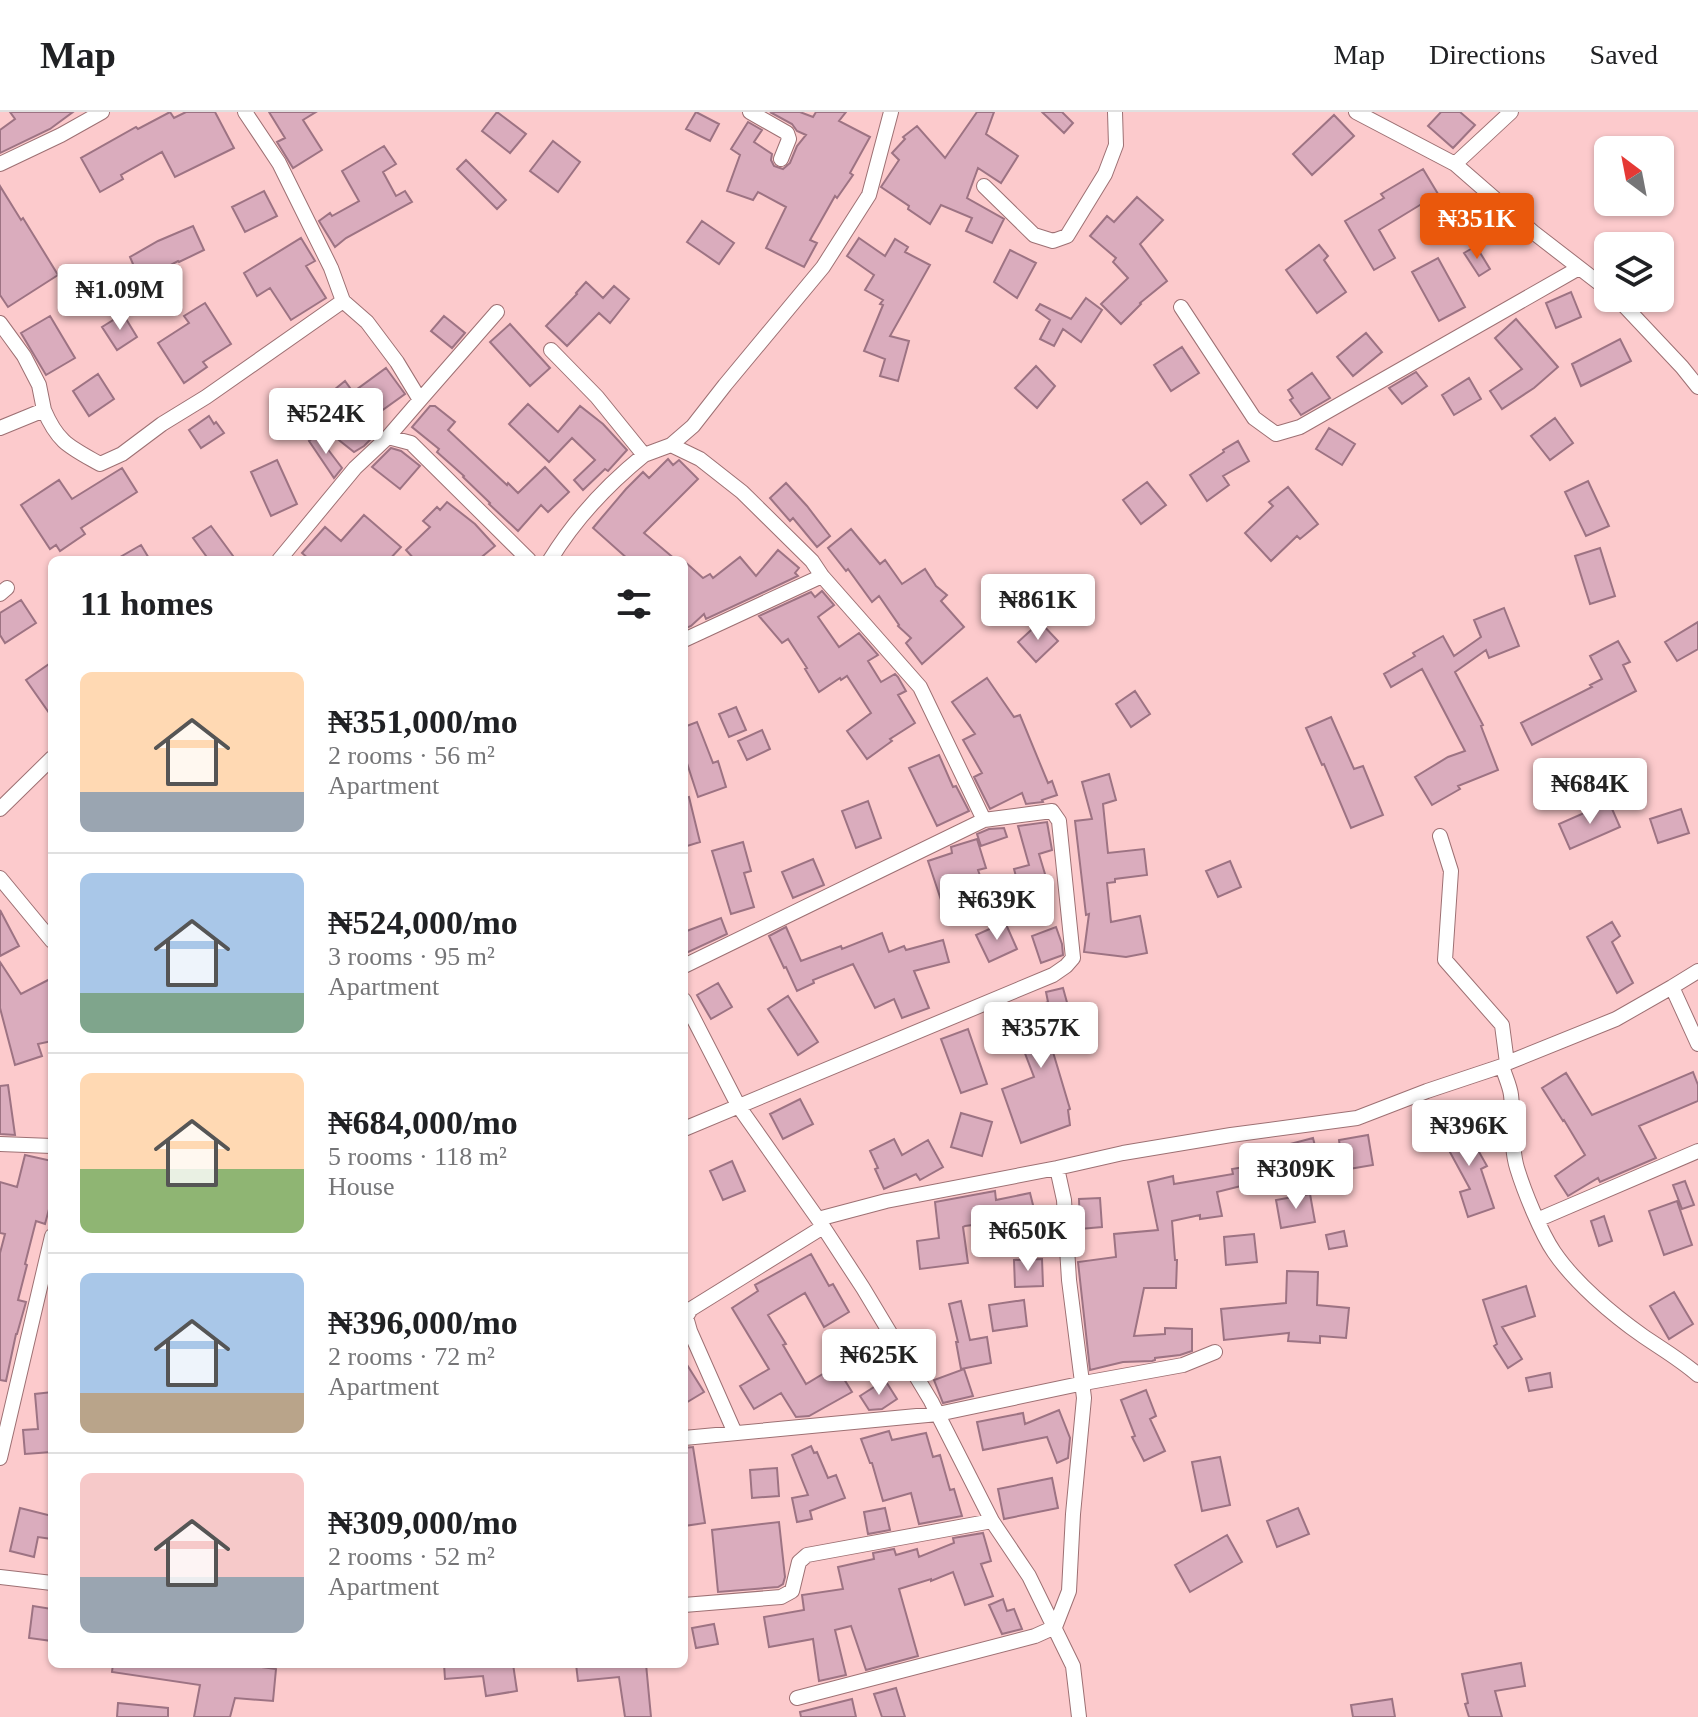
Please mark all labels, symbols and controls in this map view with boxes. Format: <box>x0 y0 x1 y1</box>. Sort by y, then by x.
text: Map <box>40 34 116 76</box>
text: Map <box>1334 39 1385 70</box>
text: Directions <box>1429 39 1546 70</box>
text: Saved <box>1590 39 1658 70</box>
north arrow <box>1594 136 1674 216</box>
map controls <box>1594 136 1674 312</box>
pin: ₦351K <box>1421 193 1533 261</box>
text: ₦351K <box>1438 204 1516 233</box>
button: layers <box>1594 232 1674 312</box>
pin: ₦1.09M <box>55 264 185 332</box>
text: ₦1.09M <box>76 275 164 304</box>
pin: ₦524K <box>270 388 382 456</box>
text: ₦524K <box>287 399 365 428</box>
pin: ₦861K <box>982 574 1094 642</box>
icon: filters <box>612 582 656 626</box>
text: 11 homes <box>80 585 213 622</box>
text: ₦861K <box>999 585 1077 614</box>
text: ₦351,000/mo <box>328 703 518 740</box>
icon: home <box>144 704 240 800</box>
text: 2 rooms · 56 m² <box>328 741 495 770</box>
pin: ₦684K <box>1534 758 1646 826</box>
text: ₦684K <box>1551 769 1629 798</box>
text: Apartment <box>328 771 439 800</box>
pin: ₦639K <box>941 874 1053 942</box>
text: ₦639K <box>958 885 1036 914</box>
text: ₦524,000/mo <box>328 904 518 941</box>
icon: home <box>144 905 240 1001</box>
text: 3 rooms · 95 m² <box>328 942 495 971</box>
text: Apartment <box>328 972 439 1001</box>
pin: ₦357K <box>985 1002 1097 1070</box>
text: ₦357K <box>1002 1013 1080 1042</box>
pin: ₦396K <box>1413 1100 1525 1168</box>
text: ₦684,000/mo <box>328 1104 518 1141</box>
icon: home <box>144 1105 240 1201</box>
text: ₦396K <box>1430 1111 1508 1140</box>
text: 5 rooms · 118 m² <box>328 1142 507 1171</box>
pin: ₦309K <box>1240 1143 1352 1211</box>
text: ₦309K <box>1257 1154 1335 1183</box>
text: House <box>328 1172 394 1201</box>
pin: ₦650K <box>972 1205 1084 1273</box>
text: ₦650K <box>989 1216 1067 1245</box>
text: ₦396,000/mo <box>328 1304 518 1341</box>
icon: home <box>144 1305 240 1401</box>
pin: ₦625K <box>823 1329 935 1397</box>
text: ₦625K <box>840 1340 918 1369</box>
text: 2 rooms · 72 m² <box>328 1342 495 1371</box>
text: Apartment <box>328 1372 439 1401</box>
text: ₦309,000/mo <box>328 1504 518 1541</box>
icon: home <box>144 1505 240 1601</box>
text: 2 rooms · 52 m² <box>328 1542 495 1571</box>
text: Apartment <box>328 1572 439 1601</box>

